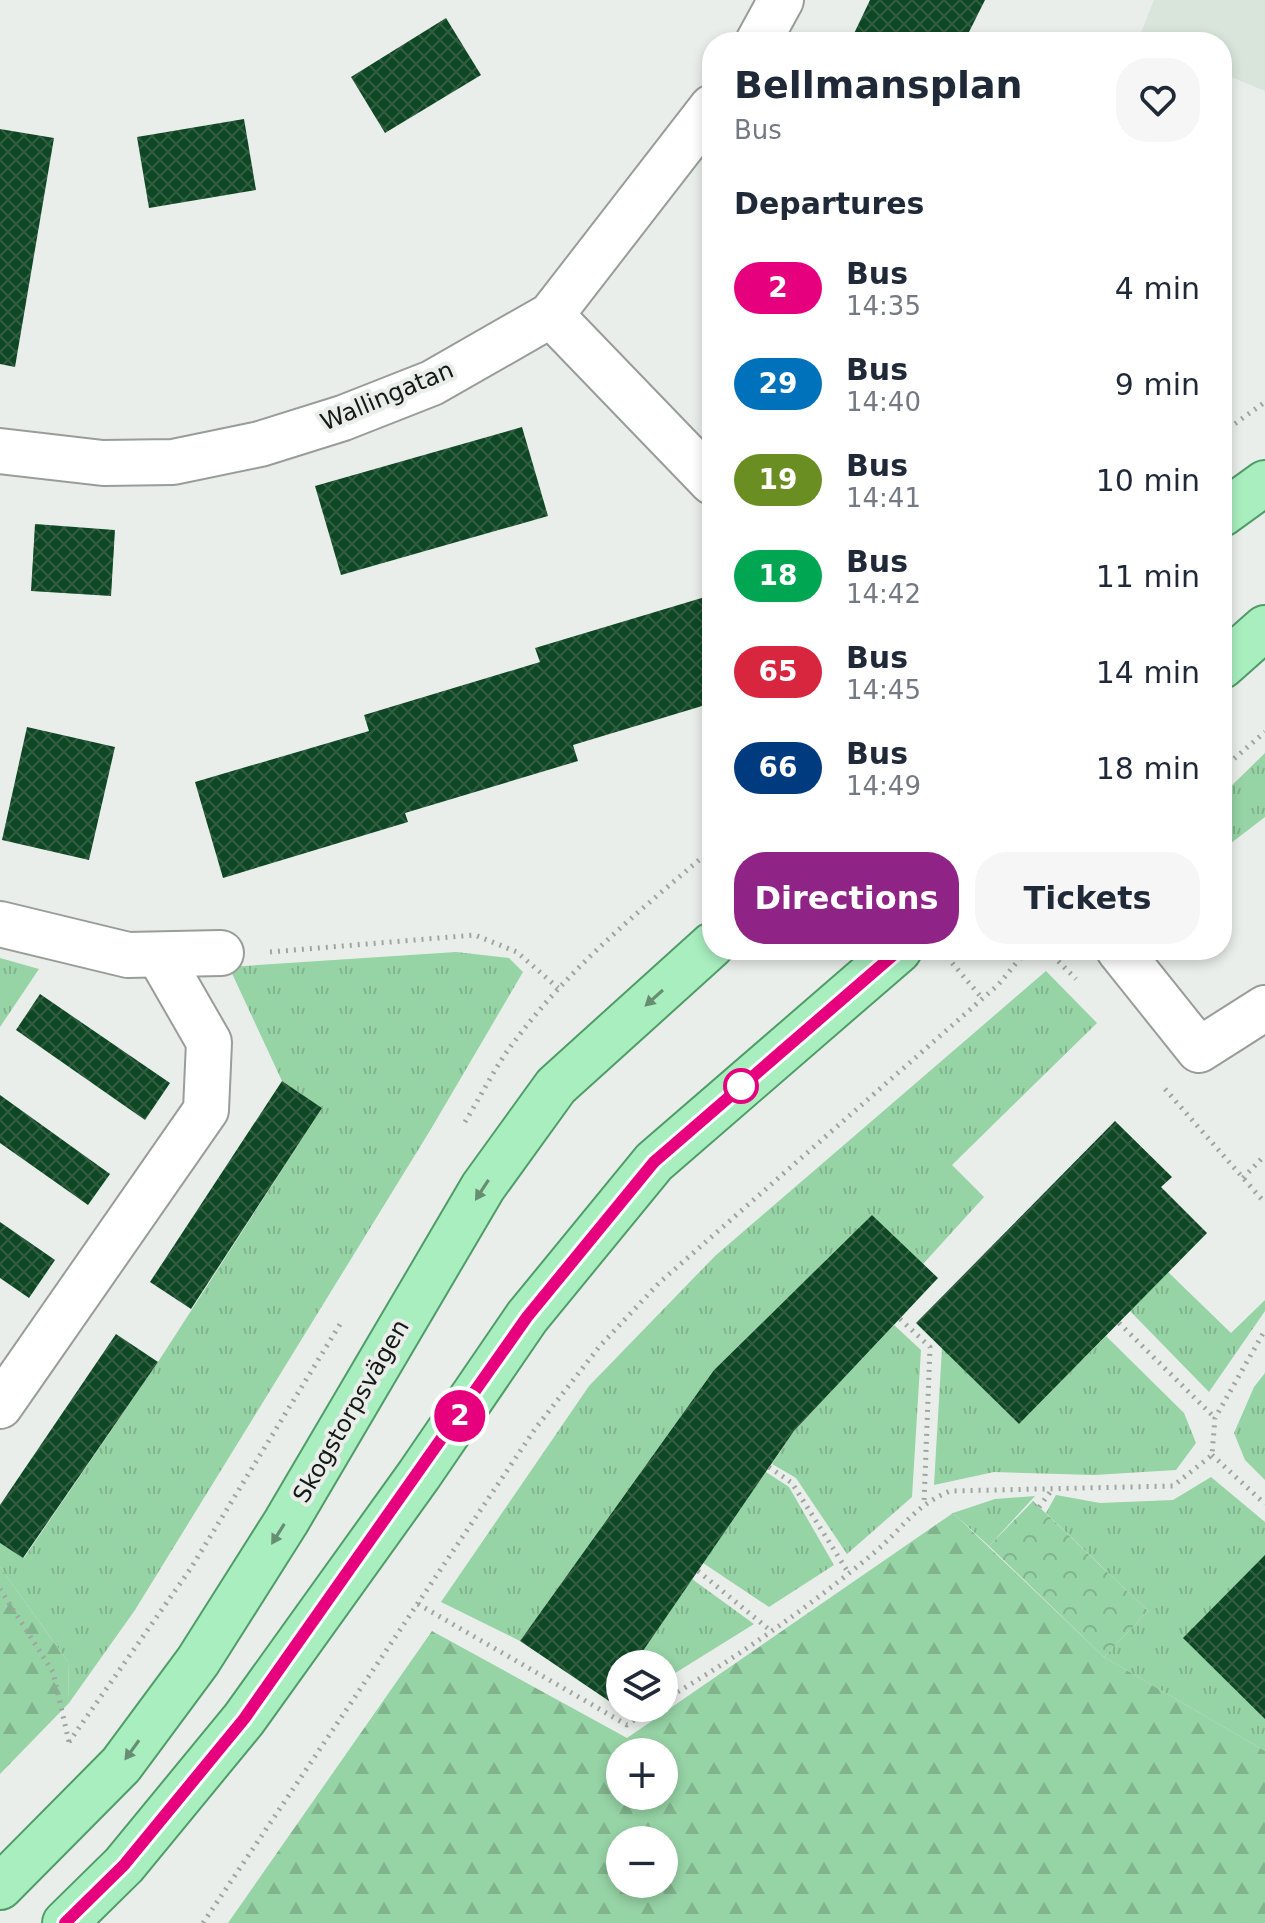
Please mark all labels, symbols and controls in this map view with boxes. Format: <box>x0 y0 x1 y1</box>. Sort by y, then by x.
button: heart <box>1116 58 1200 142</box>
text: Bellmansplan <box>734 63 1023 107</box>
text: Bus <box>734 115 782 145</box>
text: Departures <box>734 186 924 221</box>
text: Bus <box>846 256 908 291</box>
text: 2 <box>768 271 788 304</box>
text: 4 min <box>1115 271 1200 306</box>
text: 14:35 <box>846 291 921 321</box>
text: Bus <box>846 352 908 387</box>
street label: Wallingatan <box>316 355 458 437</box>
text: 29 <box>759 367 797 400</box>
text: 9 min <box>1115 367 1200 402</box>
text: 14:40 <box>846 387 921 417</box>
text: Bus <box>846 448 908 483</box>
text: 19 <box>759 463 797 496</box>
text: 10 min <box>1096 463 1200 498</box>
text: 14:41 <box>846 483 921 513</box>
text: Bus <box>846 544 908 579</box>
text: 18 <box>759 559 797 592</box>
text: 11 min <box>1096 559 1200 594</box>
text: 14:42 <box>846 579 921 609</box>
text: Bus <box>846 640 908 675</box>
text: 65 <box>759 655 797 688</box>
text: 14 min <box>1096 655 1200 690</box>
text: 14:45 <box>846 675 921 705</box>
text: Bus <box>846 736 908 771</box>
text: 66 <box>759 751 797 784</box>
text: 18 min <box>1096 751 1200 786</box>
text: 14:49 <box>846 771 921 801</box>
button: Directions <box>734 852 959 944</box>
button: Tickets <box>975 852 1200 944</box>
one-way arrow <box>645 988 664 1006</box>
unlabelled marker <box>724 1069 758 1103</box>
one-way arrow <box>475 1179 489 1201</box>
street label: Skogstorpsvägen <box>287 1315 415 1507</box>
line badge: 2 <box>434 1390 486 1442</box>
text: 2 <box>450 1399 470 1432</box>
one-way arrow <box>271 1524 286 1545</box>
map controls <box>606 1650 678 1898</box>
button: layers <box>606 1650 678 1722</box>
button: + <box>606 1738 678 1810</box>
one-way arrow <box>125 1739 141 1760</box>
button: − <box>606 1826 678 1898</box>

